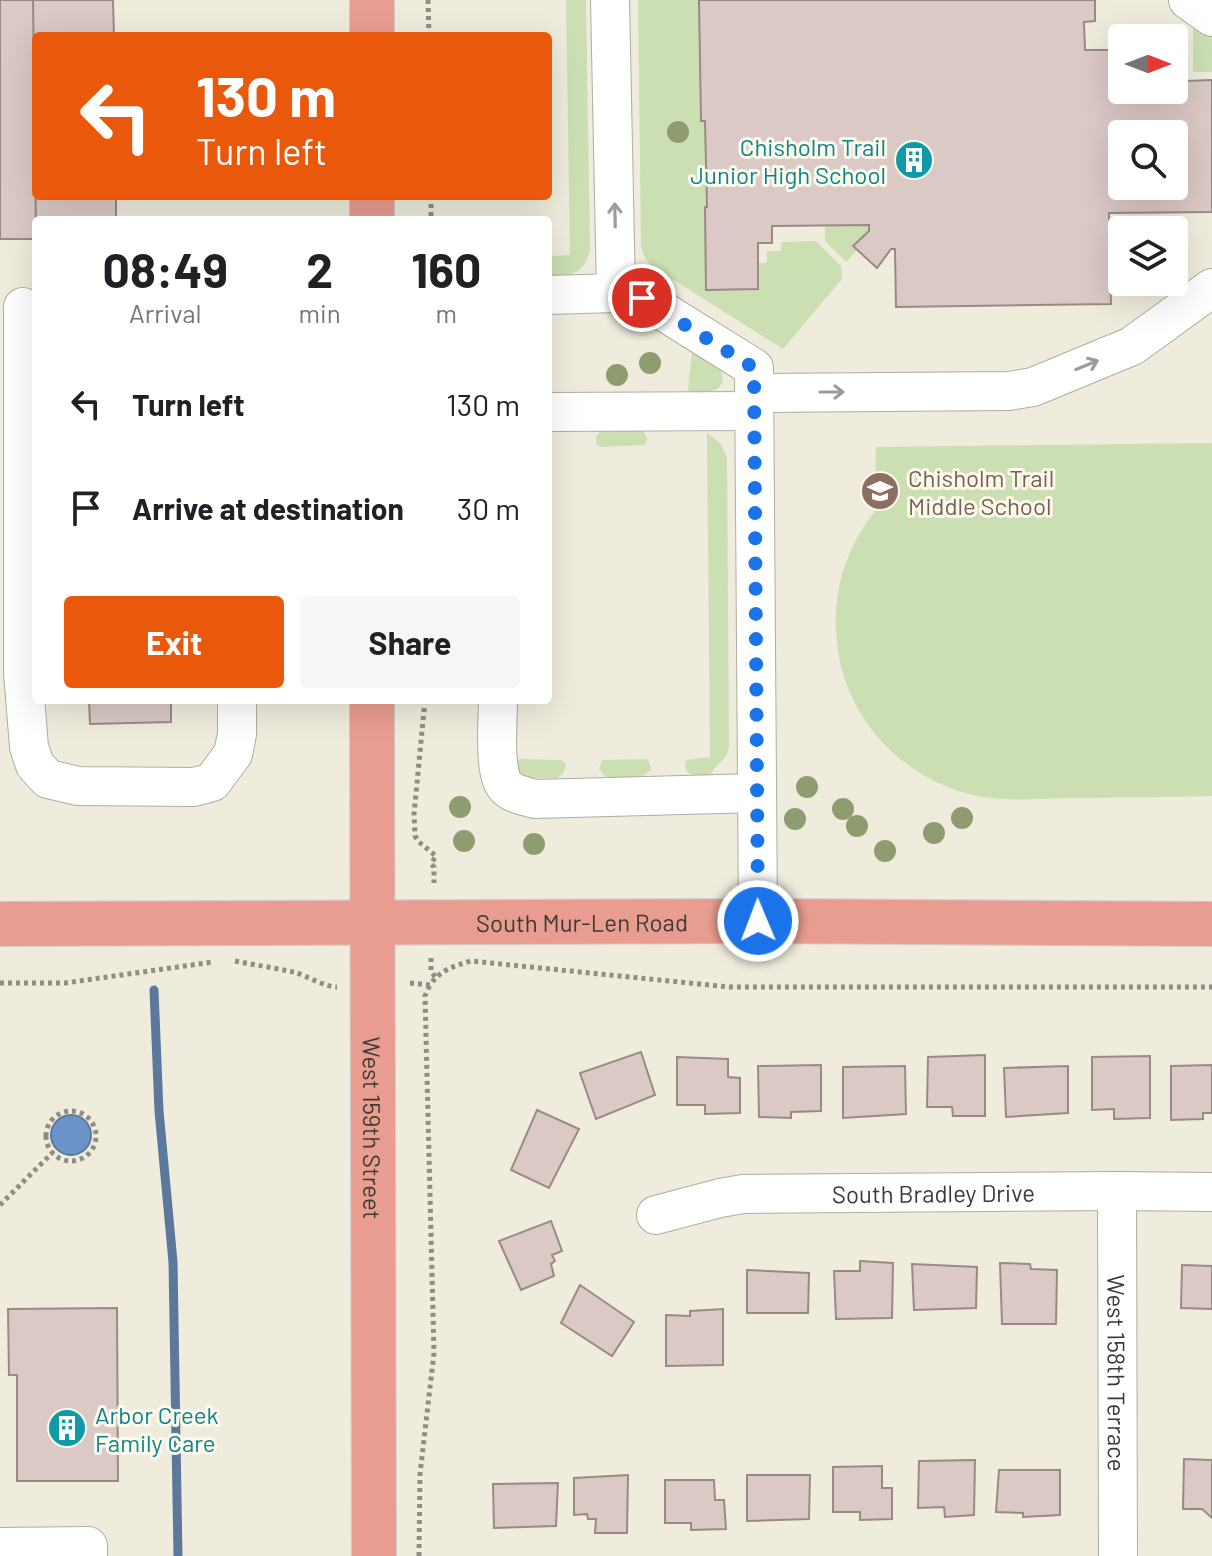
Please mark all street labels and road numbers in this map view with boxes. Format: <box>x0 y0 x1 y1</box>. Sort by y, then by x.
street label: South Mur-Len Road <box>476 907 688 937</box>
street label: West 159th Street <box>358 1037 388 1219</box>
street label: South Bradley Drive <box>832 1177 1035 1208</box>
street label: West 158th Terrace <box>1103 1274 1132 1472</box>

